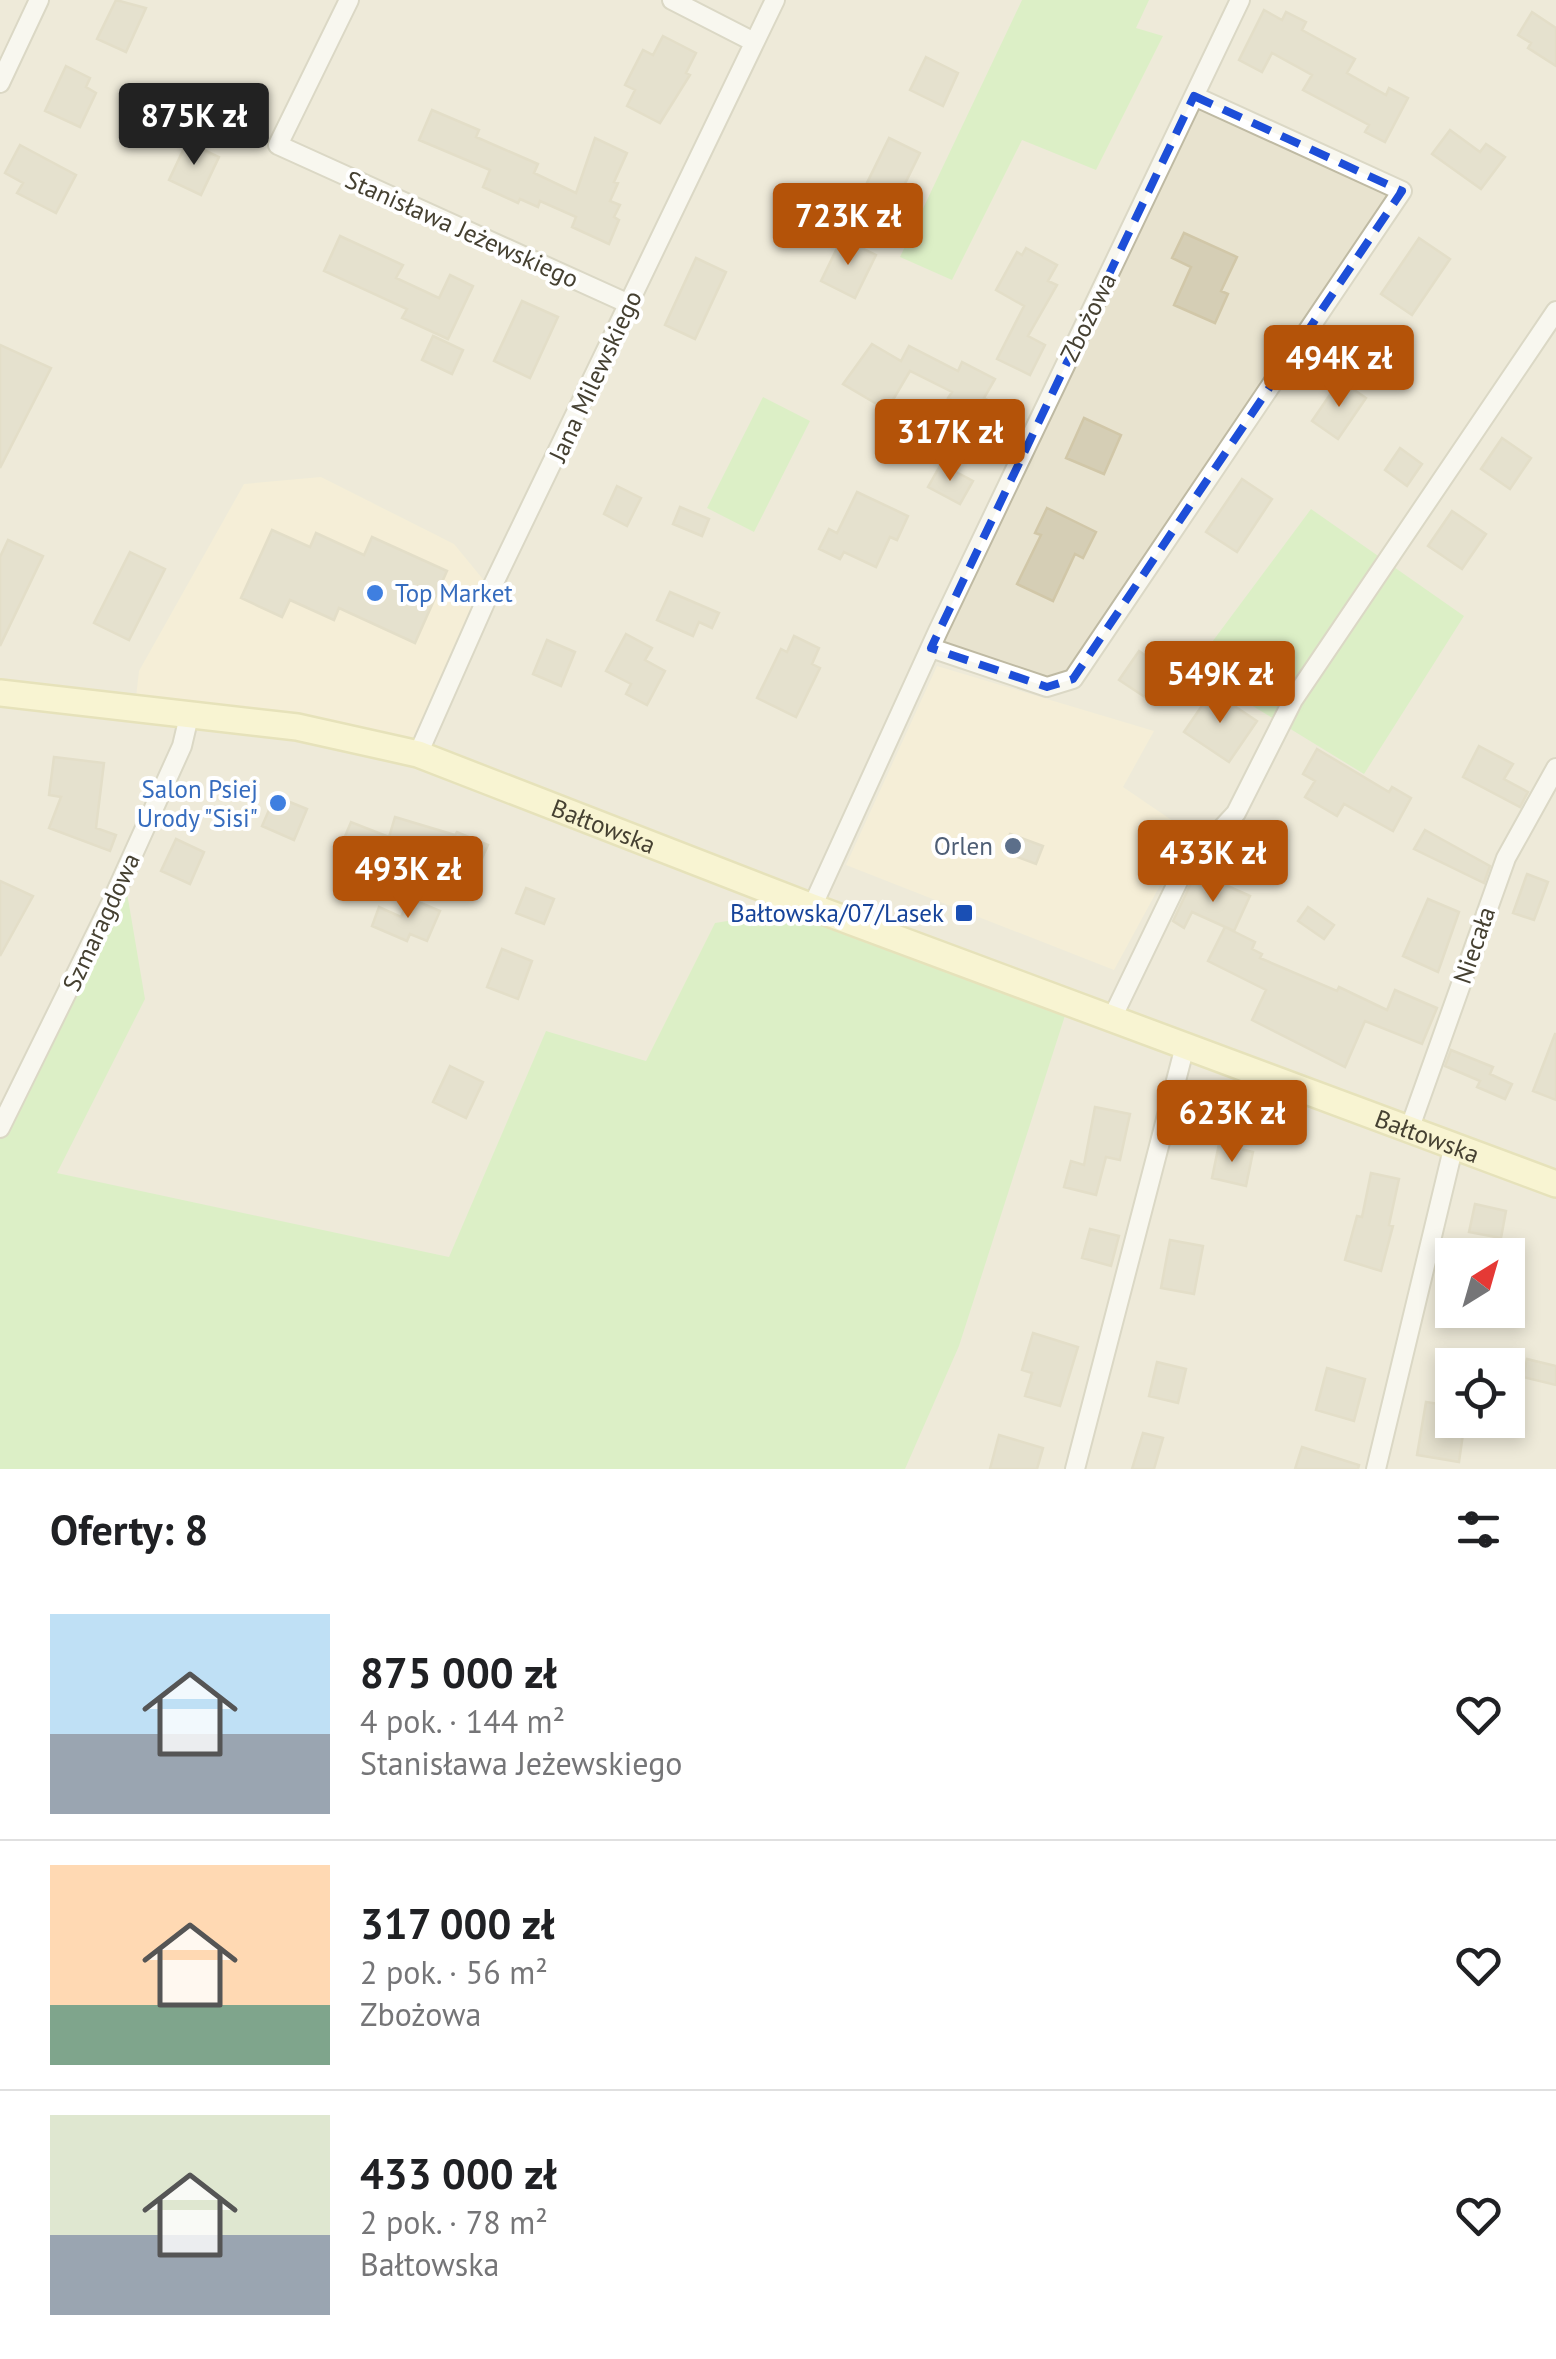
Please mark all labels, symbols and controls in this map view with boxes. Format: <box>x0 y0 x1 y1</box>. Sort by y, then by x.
pin: 875K zł <box>102 83 286 168</box>
text: 875K zł <box>141 94 247 136</box>
street label: Stanisława Jeżewskiego <box>340 163 584 295</box>
pin: 723K zł <box>756 183 940 268</box>
text: 723K zł <box>795 194 901 236</box>
street label: Zbożowa <box>1053 267 1123 367</box>
street label: Jana Milewskiego <box>541 285 649 468</box>
pin: 494K zł <box>1247 325 1431 410</box>
text: 494K zł <box>1286 336 1392 378</box>
pin: 317K zł <box>858 399 1042 484</box>
text: 317K zł <box>897 410 1003 452</box>
place label: Top Market <box>395 577 513 609</box>
marker: Top Market <box>364 582 386 604</box>
pin: 549K zł <box>1128 641 1312 726</box>
text: 549K zł <box>1167 652 1273 694</box>
place label: Salon Psiej Urody "Sisi" <box>137 773 258 834</box>
street label: Bałtowska <box>547 791 660 861</box>
marker: Salon Psiej Urody "Sisi" <box>267 792 289 814</box>
pin: 433K zł <box>1121 820 1305 905</box>
place label: Orlen <box>934 830 993 862</box>
text: 433K zł <box>1160 831 1266 873</box>
marker: Orlen <box>1002 835 1024 857</box>
pin: 493K zł <box>316 836 500 921</box>
text: 493K zł <box>355 847 461 889</box>
street label: Szmaragdowa <box>55 848 147 996</box>
place label: Bałtowska/07/Lasek <box>730 897 944 929</box>
marker: Bałtowska/07/Lasek <box>953 902 975 924</box>
street label: Niecała <box>1446 902 1502 988</box>
pin: 623K zł <box>1140 1080 1324 1165</box>
text: 623K zł <box>1179 1091 1285 1133</box>
street label: Bałtowska <box>1371 1102 1484 1170</box>
north arrow <box>1435 1238 1525 1328</box>
map controls <box>1435 1238 1525 1438</box>
button: locate <box>1435 1348 1525 1438</box>
text: Oferty: 8 <box>50 1502 208 1557</box>
icon: filters <box>1451 1502 1506 1557</box>
text: 875 000 zł <box>360 1645 557 1700</box>
icon: home <box>130 1654 250 1774</box>
icon: heart <box>1451 1687 1506 1742</box>
text: 4 pok. · 144 m² <box>360 1700 565 1742</box>
text: Stanisława Jeżewskiego <box>360 1742 682 1784</box>
text: 317 000 zł <box>360 1896 555 1951</box>
icon: home <box>130 1905 250 2025</box>
icon: heart <box>1451 1938 1506 1993</box>
text: 2 pok. · 56 m² <box>360 1951 548 1993</box>
text: Zbożowa <box>360 1993 481 2035</box>
text: 433 000 zł <box>360 2146 557 2201</box>
icon: home <box>130 2155 250 2275</box>
icon: heart <box>1451 2188 1506 2243</box>
text: 2 pok. · 78 m² <box>360 2201 548 2243</box>
text: Bałtowska <box>360 2243 499 2285</box>

